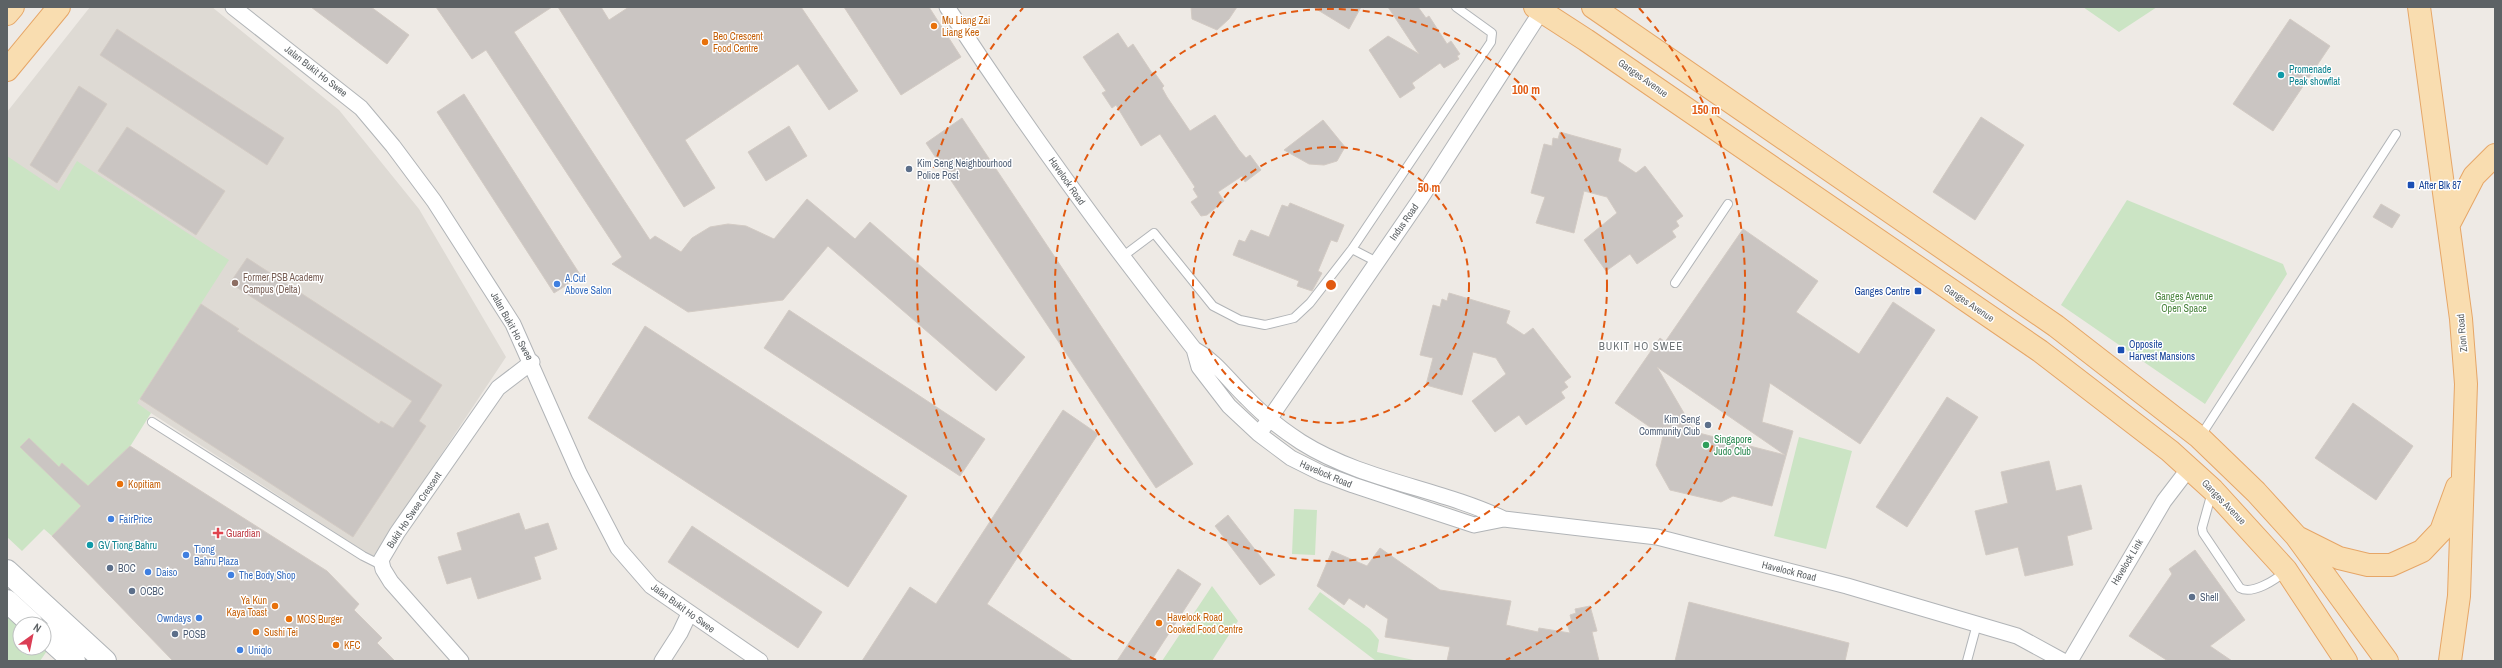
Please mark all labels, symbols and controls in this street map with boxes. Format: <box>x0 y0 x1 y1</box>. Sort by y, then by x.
place label: Mu Liang Zai Liang Kee <box>942 14 990 39</box>
marker: Mu Liang Zai Liang Kee <box>929 21 939 31</box>
place label: Beo Crescent Food Centre <box>713 30 763 55</box>
marker: Beo Crescent Food Centre <box>700 37 710 47</box>
street label: Jalan Bukit Ho Swee <box>282 42 350 100</box>
street label: Ganges Avenue <box>1615 56 1671 100</box>
place label: Promenade Peak showflat <box>2289 63 2341 88</box>
marker: Promenade Peak showflat <box>2276 70 2286 80</box>
text: 100 m <box>1512 82 1540 98</box>
text: 150 m <box>1692 102 1720 118</box>
street label: Havelock Road <box>1046 154 1088 208</box>
place label: Kim Seng Neighbourhood Police Post <box>917 157 1012 182</box>
marker: Kim Seng Neighbourhood Police Post <box>904 164 914 174</box>
place label: After Blk 87 <box>2418 179 2462 192</box>
text: 50 m <box>1418 180 1440 196</box>
marker: After Blk 87 <box>2406 180 2416 190</box>
street label: Indus Road <box>1387 201 1421 243</box>
place label: Former PSB Academy Campus (Delta) <box>243 271 325 296</box>
place label: A.Cut Above Salon <box>564 272 612 297</box>
marker: Former PSB Academy Campus (Delta) <box>230 278 240 288</box>
centre of rings <box>1324 278 1338 292</box>
marker: A.Cut Above Salon <box>552 279 562 289</box>
street label: Ganges Avenue <box>1941 281 1997 325</box>
place label: Ganges Centre <box>1854 285 1910 298</box>
marker: Ganges Centre <box>1913 286 1923 296</box>
street label: Jalan Bukit Ho Swee <box>488 290 536 363</box>
park label: Ganges Avenue Open Space <box>2155 290 2214 315</box>
street label: Zion Road <box>2454 313 2470 353</box>
place label: Opposite Harvest Mansions <box>2129 338 2195 363</box>
district label: BUKIT HO SWEE <box>1599 339 1683 353</box>
marker: Opposite Harvest Mansions <box>2116 345 2126 355</box>
place label: Kim Seng Community Club <box>1639 413 1700 438</box>
marker: Kim Seng Community Club <box>1703 420 1713 430</box>
place label: Singapore Judo Club <box>1714 433 1752 458</box>
marker: Singapore Judo Club <box>1701 440 1711 450</box>
street label: Havelock Road <box>1298 457 1354 491</box>
street label: Bukit Ho Swee Crescent <box>384 469 445 551</box>
street label: Ganges Avenue <box>2199 477 2249 528</box>
place label: Kopitiam <box>128 478 161 491</box>
marker: Kopitiam <box>115 479 125 489</box>
place label: FairPrice <box>119 513 153 526</box>
marker: FairPrice <box>106 514 116 524</box>
place label: Guardian <box>226 527 260 540</box>
marker: Guardian <box>213 528 223 538</box>
street label: Havelock Link <box>2108 536 2146 587</box>
place label: GV Tiong Bahru <box>98 539 157 552</box>
marker: GV Tiong Bahru <box>85 540 95 550</box>
place label: Tiong Bahru Plaza <box>194 543 239 568</box>
marker: Tiong Bahru Plaza <box>181 550 191 560</box>
street label: Havelock Road <box>1760 558 1818 584</box>
place label: BOC <box>118 562 136 575</box>
marker: BOC <box>105 563 115 573</box>
place label: Daiso <box>156 566 178 579</box>
marker: Daiso <box>143 567 153 577</box>
place label: The Body Shop <box>239 569 296 582</box>
marker: The Body Shop <box>226 570 236 580</box>
street label: Jalan Bukit Ho Swee <box>648 580 718 636</box>
place label: OCBC <box>140 585 164 598</box>
marker: OCBC <box>127 586 137 596</box>
place label: Shell <box>2200 591 2218 604</box>
marker: Shell <box>2187 592 2197 602</box>
place label: Ya Kun Kaya Toast <box>227 594 268 619</box>
marker: Ya Kun Kaya Toast <box>270 601 280 611</box>
place label: Havelock Road Cooked Food Centre <box>1167 611 1243 636</box>
place label: Owndays <box>157 612 191 625</box>
marker: Owndays <box>194 613 204 623</box>
place label: MOS Burger <box>297 613 343 626</box>
marker: MOS Burger <box>284 614 294 624</box>
north arrow <box>12 616 52 656</box>
marker: Havelock Road Cooked Food Centre <box>1154 618 1164 628</box>
text: N <box>31 620 44 635</box>
place label: Sushi Tei <box>264 626 298 639</box>
marker: Sushi Tei <box>251 627 261 637</box>
place label: POSB <box>183 628 206 641</box>
marker: POSB <box>170 629 180 639</box>
place label: KFC <box>344 639 360 652</box>
marker: KFC <box>331 640 341 650</box>
place label: Uniqlo <box>248 644 272 657</box>
marker: Uniqlo <box>235 645 245 655</box>

